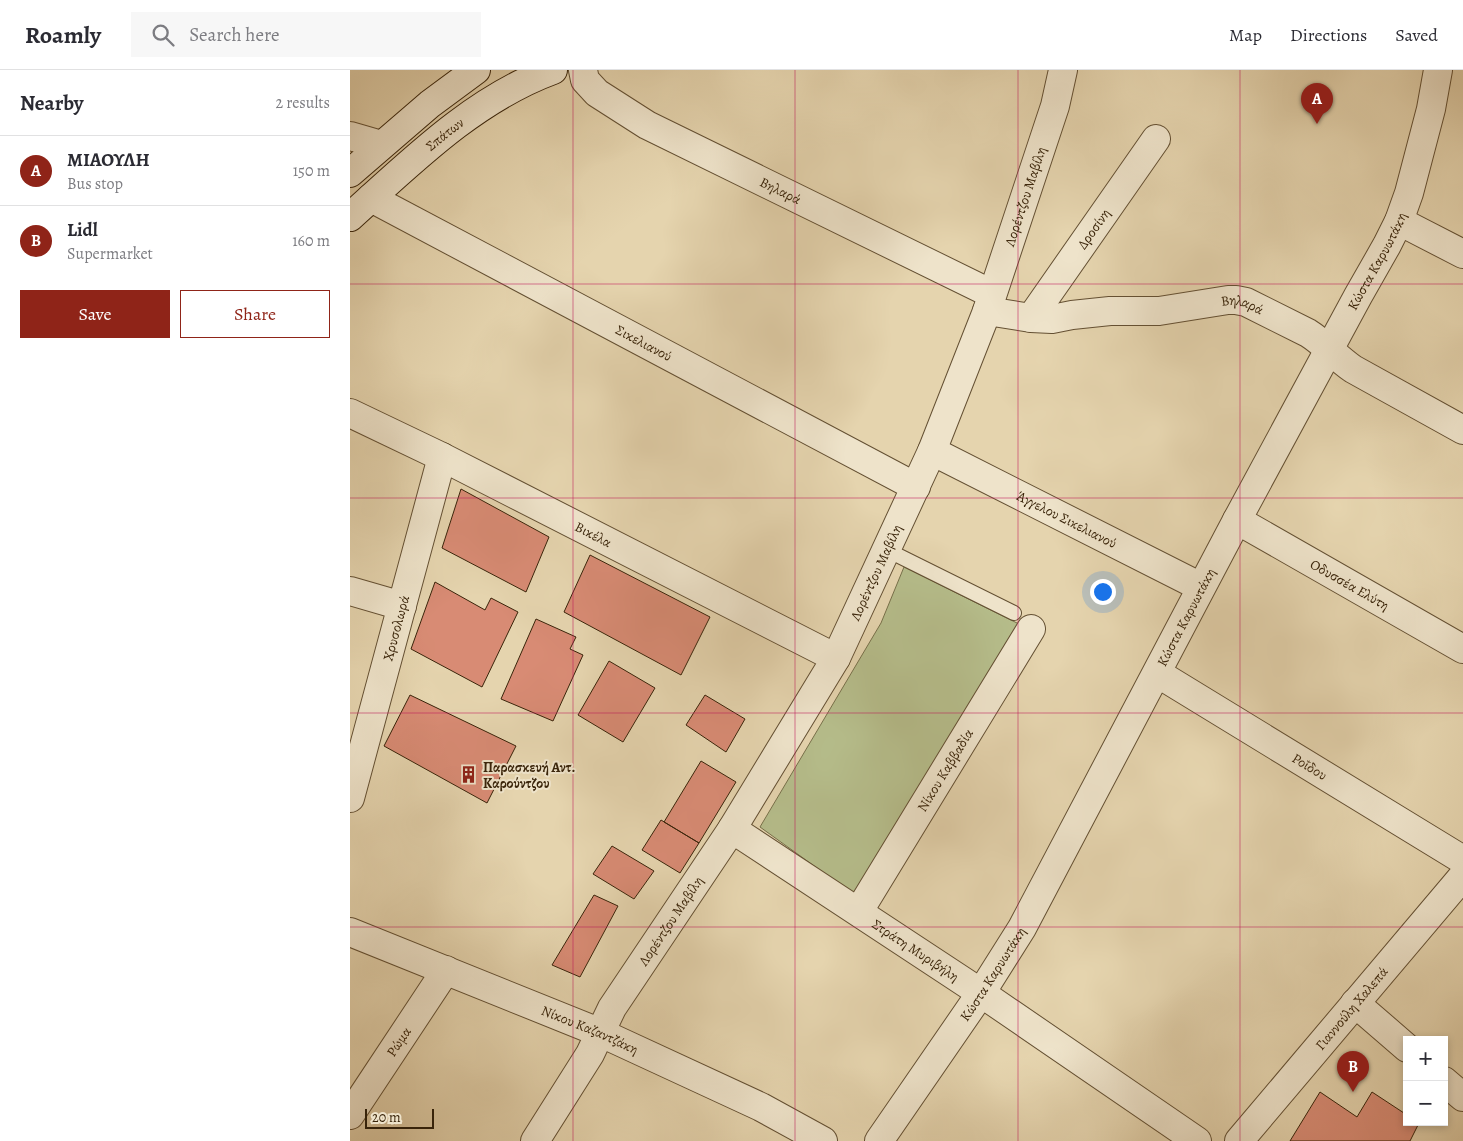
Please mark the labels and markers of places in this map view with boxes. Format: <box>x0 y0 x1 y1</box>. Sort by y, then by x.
pin: A <box>1301 83 1333 124</box>
place label: Παρασκευή Αντ. Καρούντζου <box>483 758 575 793</box>
building icon: Παρασκευή Αντ. Καρούντζου <box>459 765 479 785</box>
pin: B <box>1337 1051 1369 1092</box>

